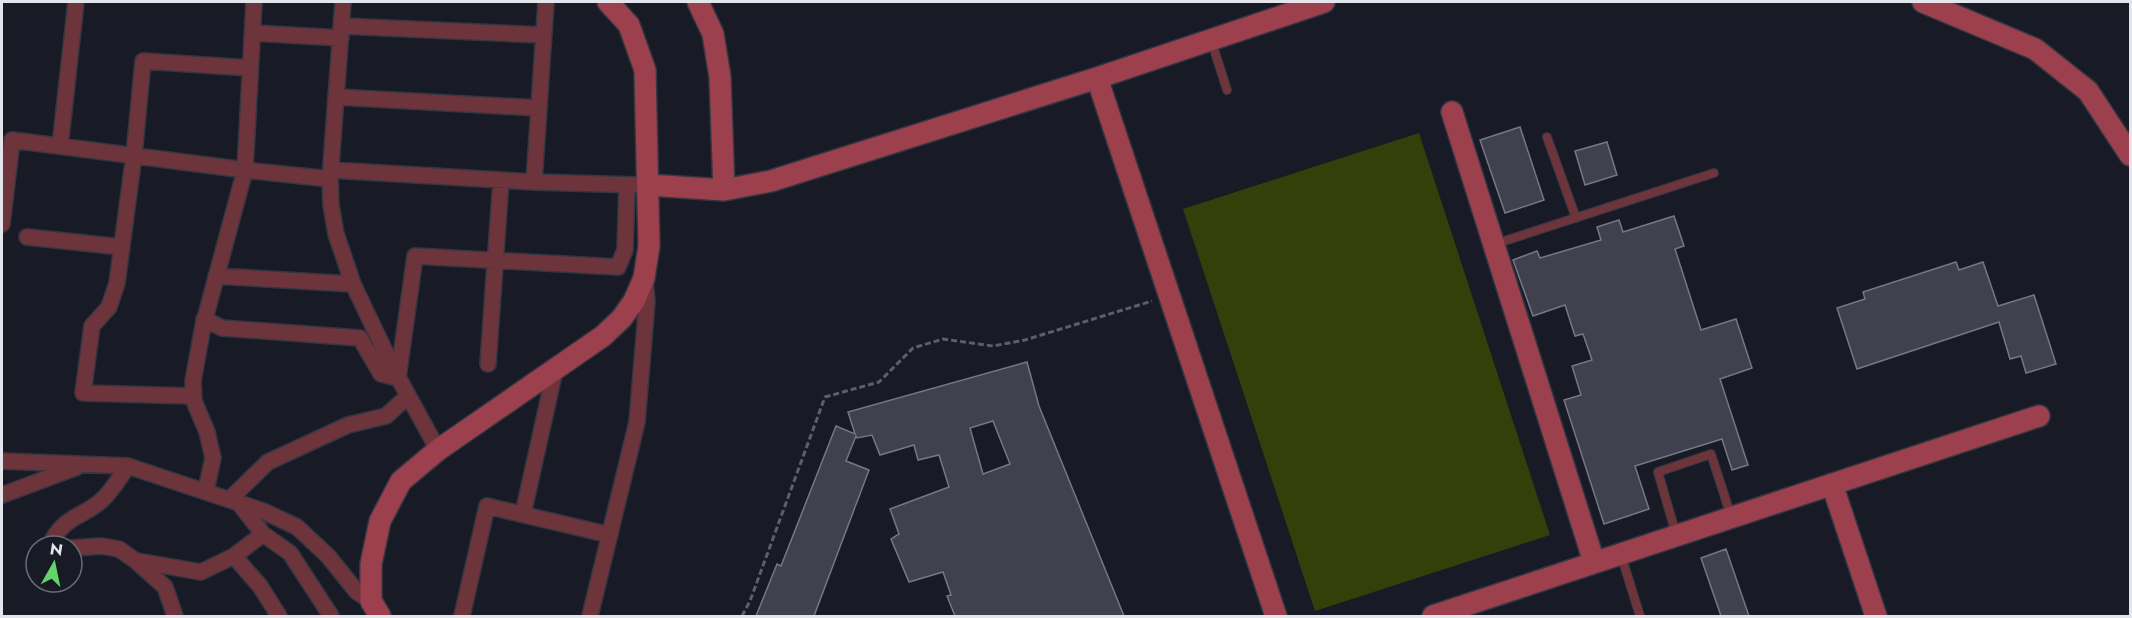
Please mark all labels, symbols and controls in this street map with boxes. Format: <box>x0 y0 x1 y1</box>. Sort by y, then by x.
north arrow <box>24 534 84 594</box>
text: N <box>48 537 64 562</box>

